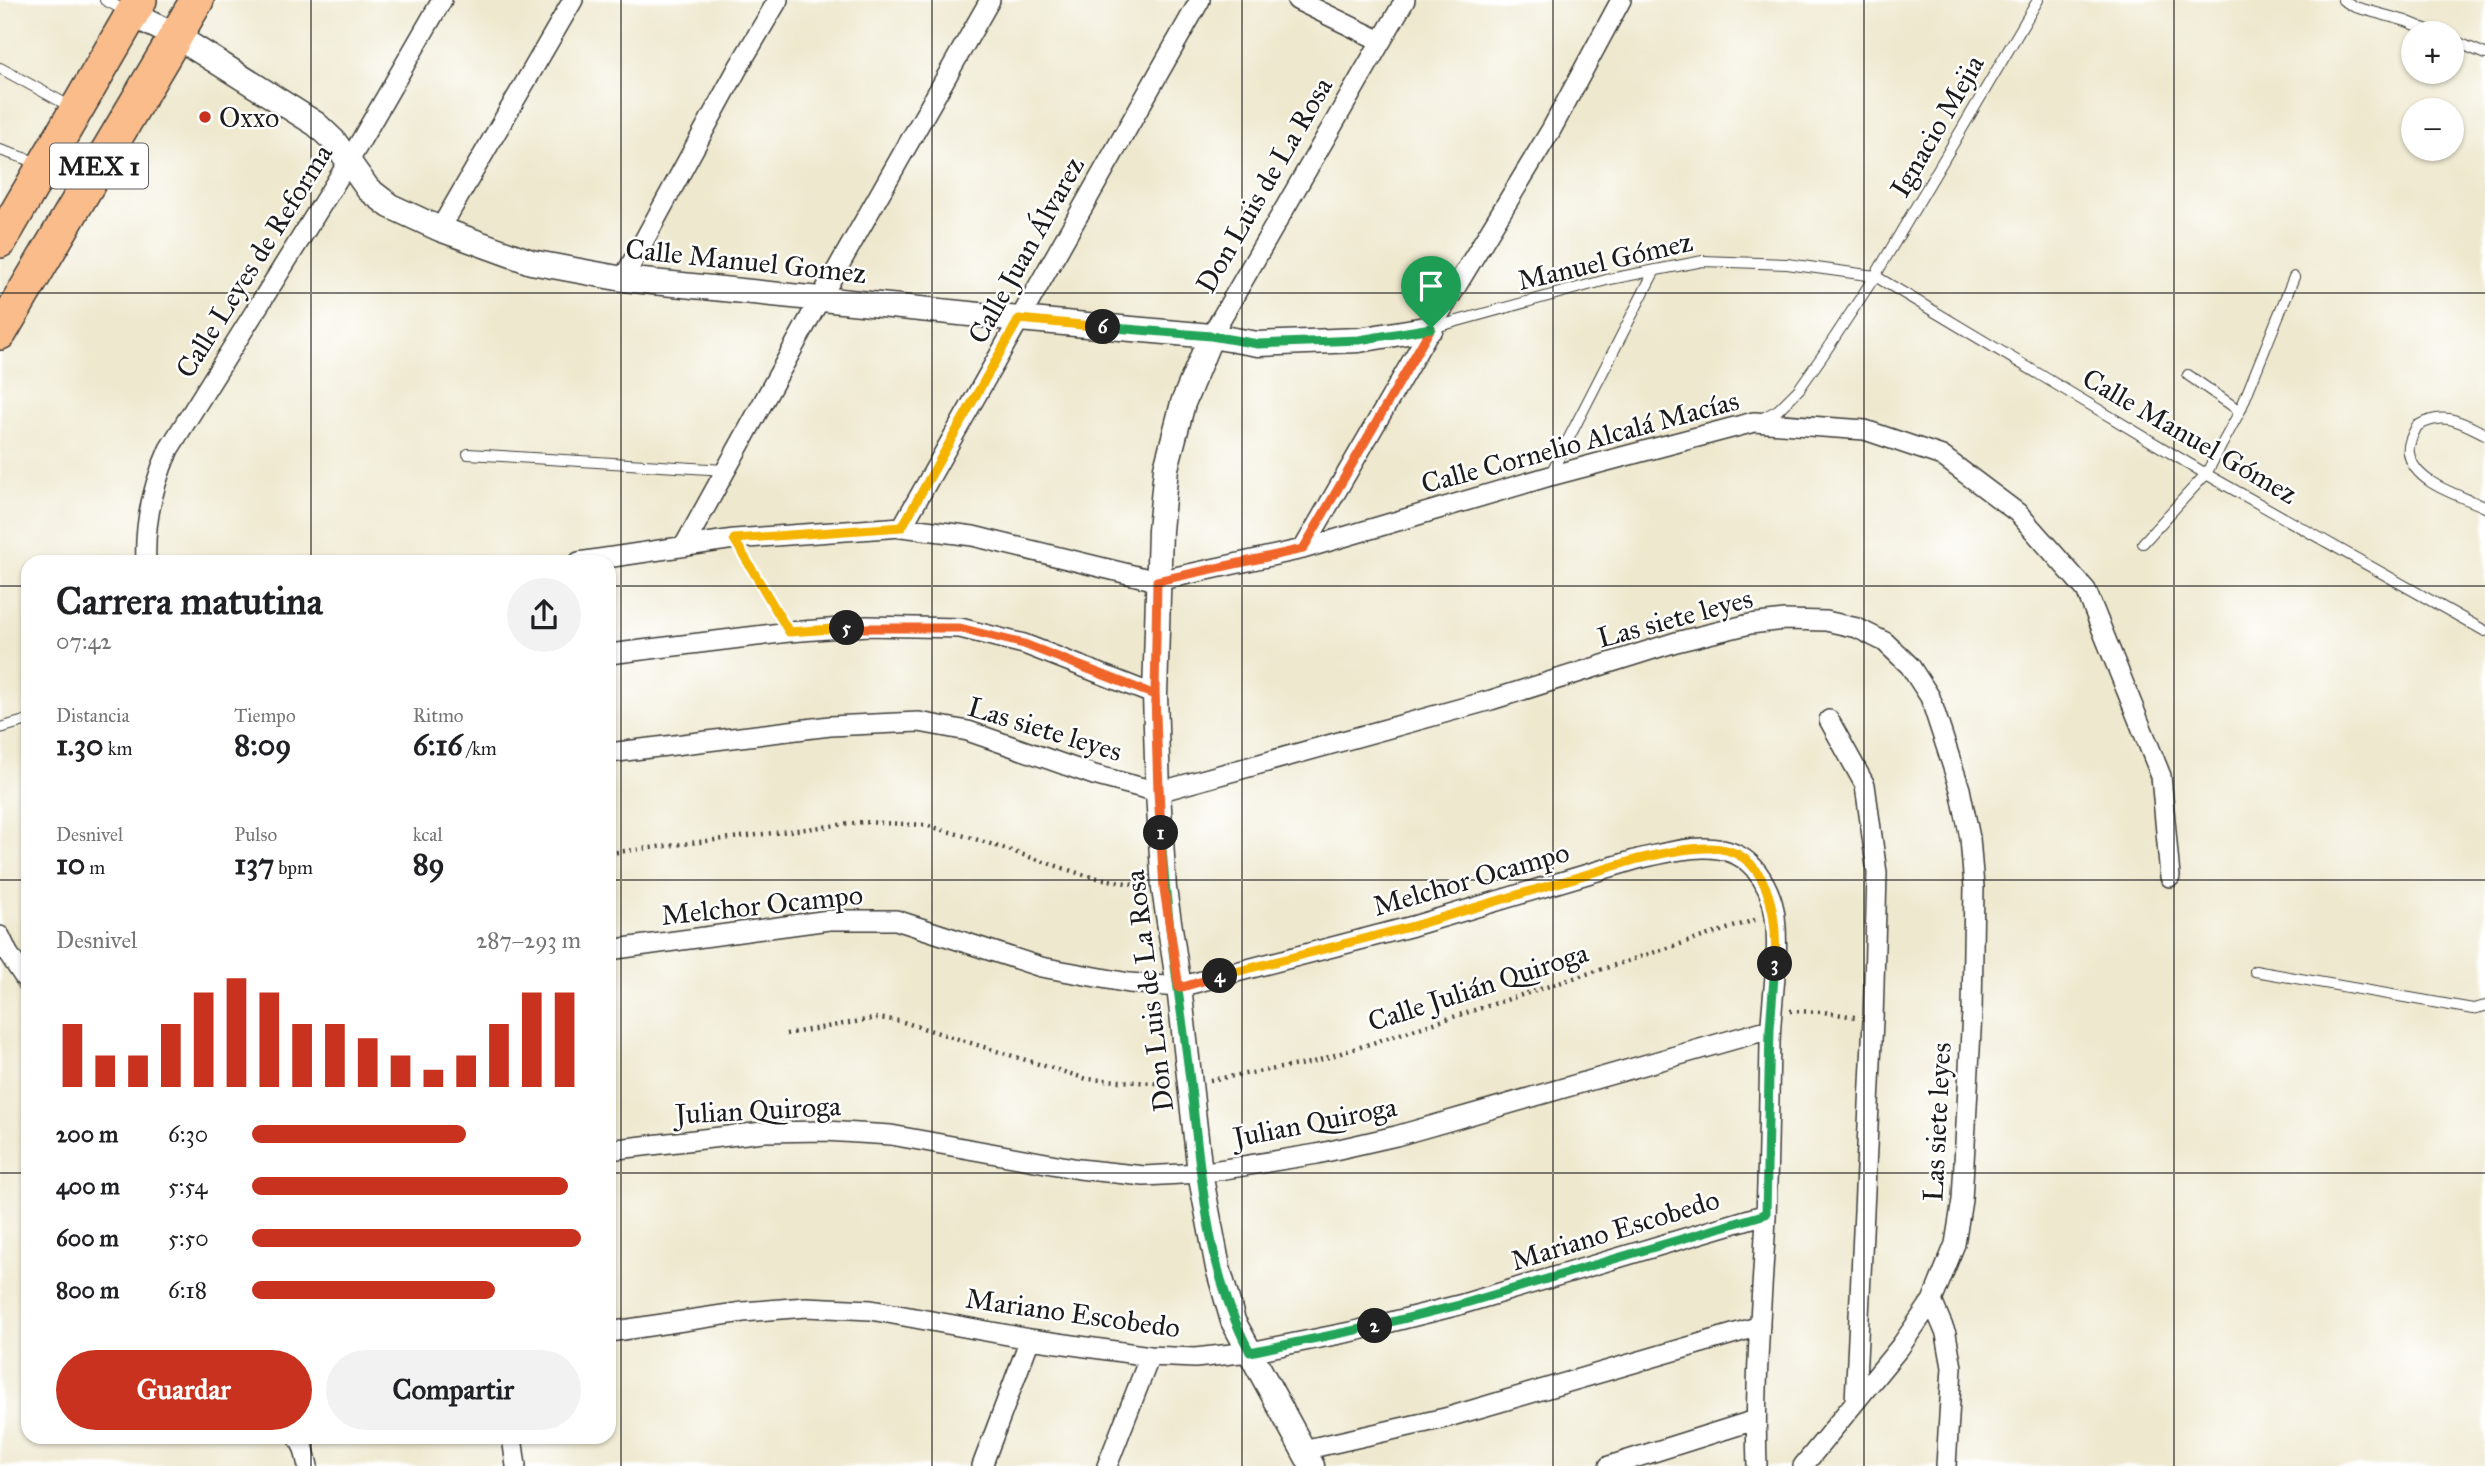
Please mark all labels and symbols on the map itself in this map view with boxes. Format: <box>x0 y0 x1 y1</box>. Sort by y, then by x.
street label: Ignacio Mejia <box>1882 49 1992 203</box>
street label: Don Luis de La Rosa <box>1188 71 1340 299</box>
place label: Oxxo <box>219 100 279 135</box>
marker: Oxxo <box>197 109 213 125</box>
street label: Calle Leyes de Reforma <box>168 138 340 384</box>
road number: MEX 1 <box>50 144 148 188</box>
street label: Calle Juan Álvarez <box>960 150 1092 350</box>
street label: Manuel Gómez <box>1514 224 1696 298</box>
street label: Calle Manuel Gomez <box>624 231 868 291</box>
pin <box>1401 256 1461 328</box>
pin: 6 <box>1086 310 1120 344</box>
street label: Calle Manuel Gómez <box>2076 360 2304 512</box>
street label: Calle Cornelio Alcalá Macías <box>1417 383 1743 501</box>
street label: Las siete leyes <box>1593 580 1757 656</box>
pin: 5 <box>830 610 864 646</box>
street label: Las siete leyes <box>964 689 1126 769</box>
pin: 1 <box>1144 816 1178 850</box>
street label: Melchor Ocampo <box>1369 834 1573 924</box>
street label: Don Luis de La Rosa <box>1117 868 1181 1114</box>
street label: Melchor Ocampo <box>659 877 865 933</box>
street label: Calle Julián Quiroga <box>1363 935 1593 1039</box>
pin: 3 <box>1758 946 1792 982</box>
pin: 4 <box>1202 958 1238 993</box>
street label: Las siete leyes <box>1915 1041 1959 1203</box>
street label: Julian Quiroga <box>671 1088 842 1132</box>
street label: Julian Quiroga <box>1227 1089 1400 1156</box>
street label: Mariano Escobedo <box>1506 1182 1724 1278</box>
street label: Mariano Escobedo <box>963 1281 1183 1345</box>
pin: 2 <box>1358 1308 1392 1344</box>

